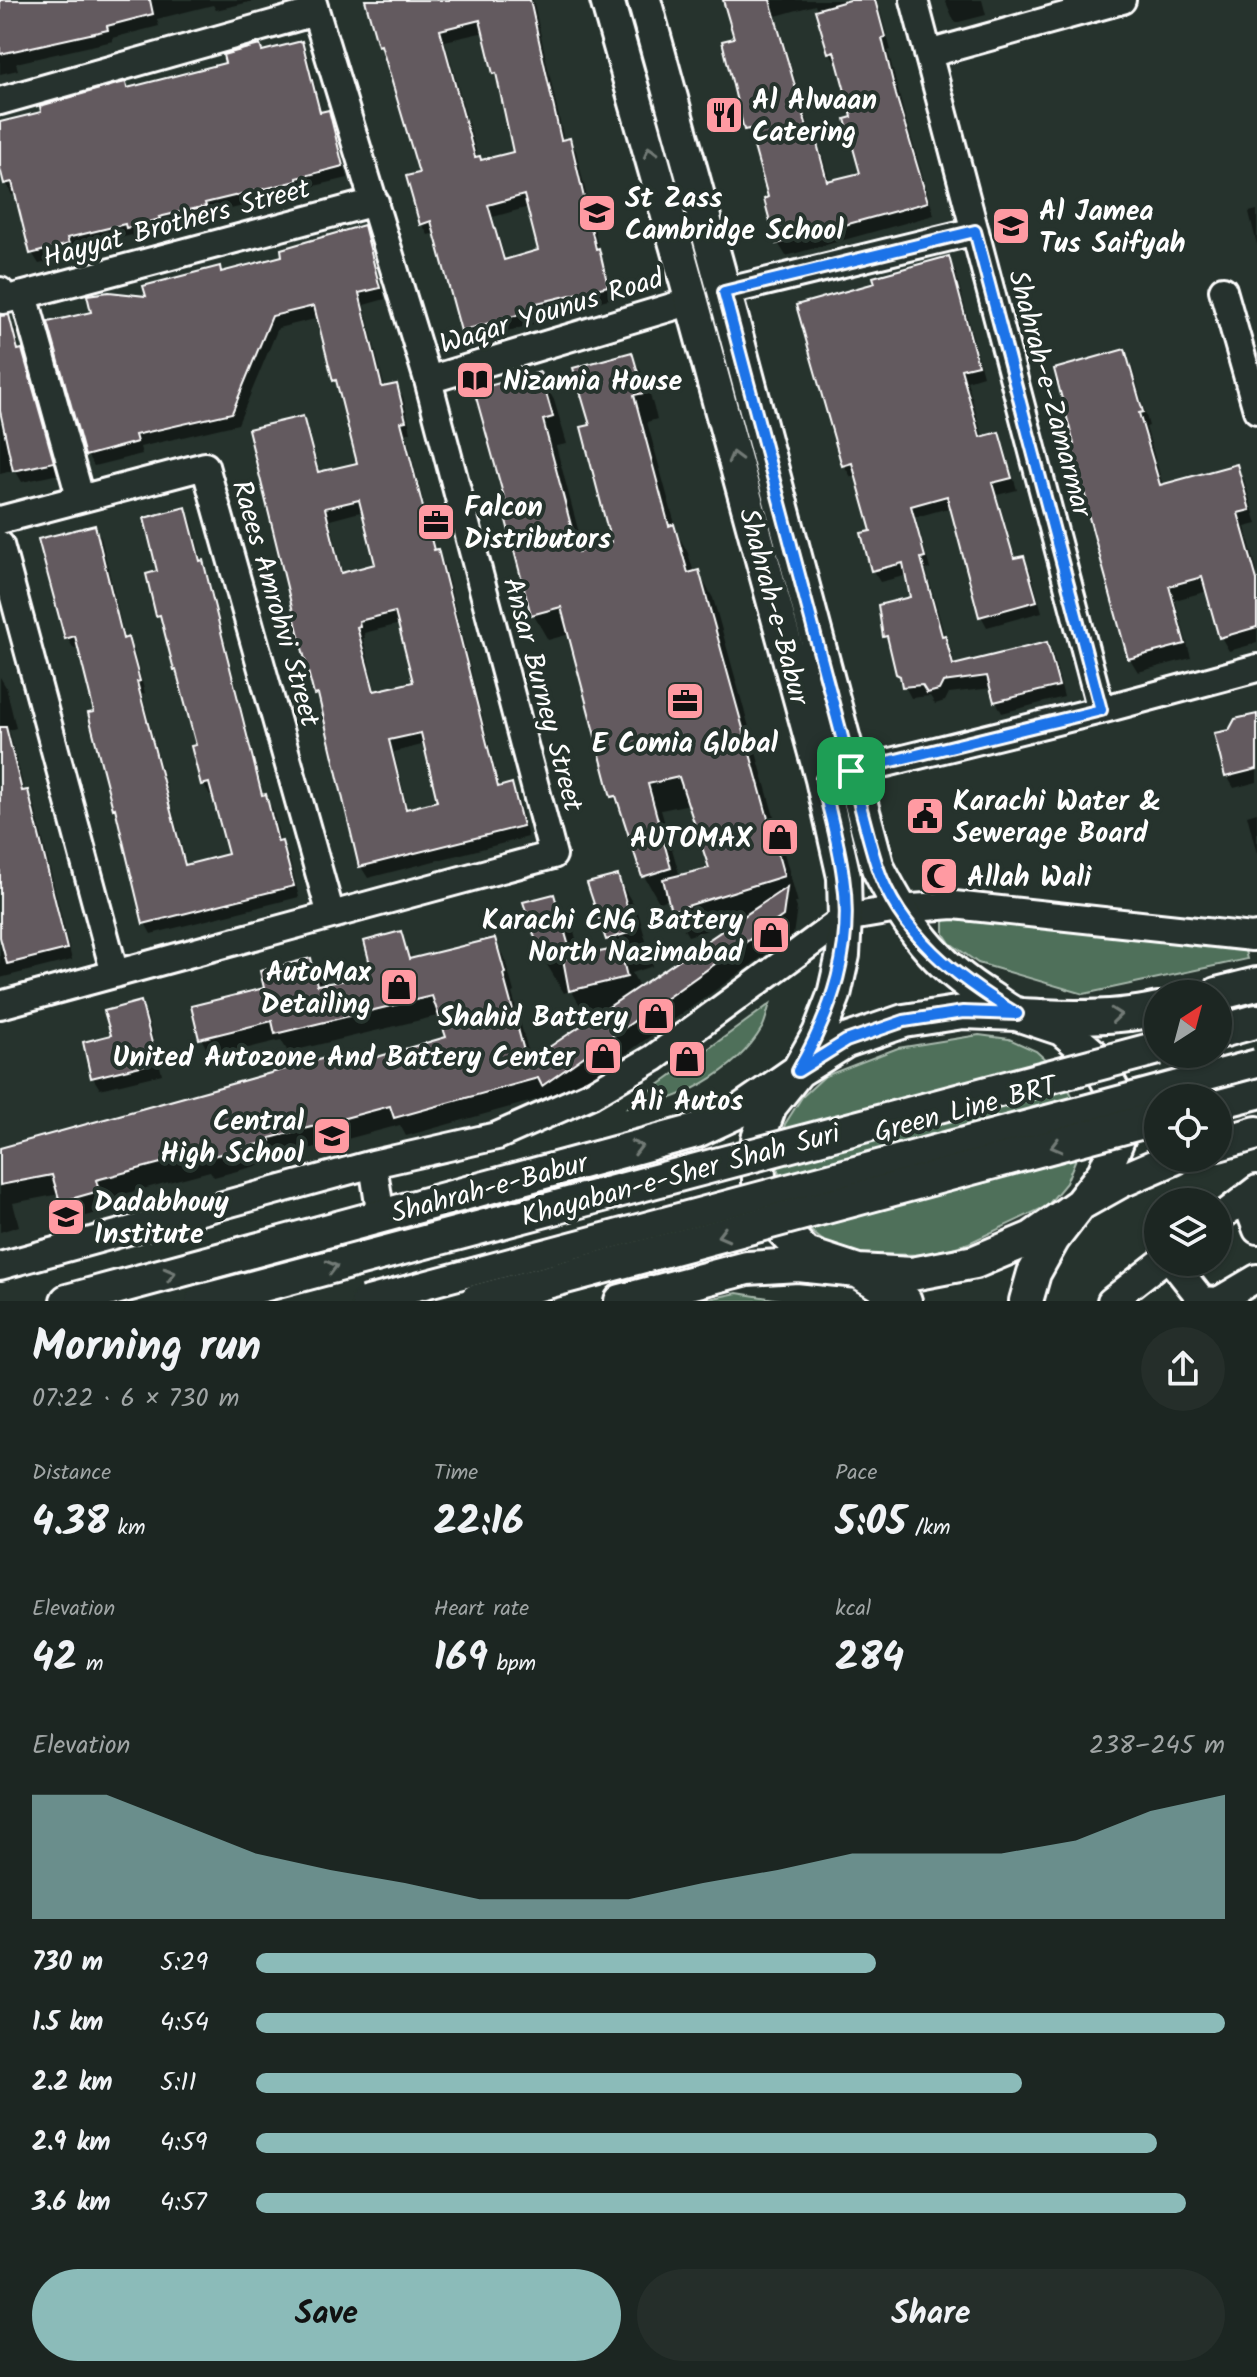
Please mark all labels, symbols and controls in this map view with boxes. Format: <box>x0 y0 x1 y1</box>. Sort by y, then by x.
place label: Al Alwaan Catering <box>752 79 877 156</box>
restaurant icon: Al Alwaan Catering <box>703 94 745 136</box>
one-way arrow <box>643 146 659 160</box>
street label: Hayyat Brothers Street <box>38 167 316 282</box>
place label: St Zass Cambridge School <box>625 177 844 254</box>
place label: Al Jamea Tus Saifyah <box>1039 190 1186 267</box>
school or university icon: St Zass Cambridge School <box>576 192 618 234</box>
school or university icon: Al Jamea Tus Saifyah <box>990 205 1032 247</box>
street label: Waqar Younus Road <box>434 257 670 368</box>
street label: Shahrah-e-Zamarmar <box>994 265 1104 524</box>
library icon: Nizamia House <box>454 359 496 401</box>
place label: Nizamia House <box>503 360 683 405</box>
one-way arrow <box>727 450 743 464</box>
street label: Raees Amrohvi Street <box>218 475 332 733</box>
place label: Falcon Distributors <box>464 486 611 563</box>
office icon: Falcon Distributors <box>415 501 457 543</box>
street label: Shahrah-e-Babur <box>725 503 821 712</box>
street label: Ansar Burney Street <box>489 572 595 818</box>
office icon: E Comia Global <box>664 680 706 722</box>
place label: E Comia Global <box>592 722 779 767</box>
pin <box>817 737 885 805</box>
icon: arrive <box>829 749 873 793</box>
place label: Karachi Water & Sewerage Board <box>953 780 1162 857</box>
public building icon: Karachi Water & Sewerage Board <box>904 795 946 837</box>
shop icon: AUTOMAX <box>759 816 801 858</box>
place label: AUTOMAX <box>630 817 754 862</box>
mosque icon: Allah Wali <box>918 855 960 897</box>
place label: Allah Wali <box>967 856 1092 901</box>
place label: Karachi CNG Battery North Nazimabad <box>482 899 744 976</box>
shop icon: Karachi CNG Battery North Nazimabad <box>750 914 792 956</box>
place label: AutoMax Detailing <box>261 951 372 1028</box>
shop icon: AutoMax Detailing <box>378 966 420 1008</box>
north arrow <box>1144 980 1232 1068</box>
map controls <box>1144 980 1232 1276</box>
shop icon: Shahid Battery <box>635 995 677 1037</box>
place label: Shahid Battery <box>438 996 628 1041</box>
one-way arrow <box>1109 1007 1122 1024</box>
shop icon: United Autozone And Battery Center <box>582 1035 624 1077</box>
place label: United Autozone And Battery Center <box>113 1036 577 1081</box>
shop icon: Ali Autos <box>666 1038 708 1080</box>
street label: Green Line BRT <box>869 1064 1064 1156</box>
place label: Ali Autos <box>631 1080 743 1125</box>
button: locate <box>1144 1084 1232 1172</box>
place label: Central High School <box>161 1100 305 1177</box>
street label: Khayaban-e-Sher Shah Suri <box>516 1112 846 1241</box>
school or university icon: Central High School <box>311 1115 353 1157</box>
one-way arrow <box>1049 1136 1063 1153</box>
one-way arrow <box>629 1139 643 1156</box>
street label: Shahrah-e-Babur <box>386 1141 595 1237</box>
place label: Dadabhouy Institute <box>94 1181 229 1258</box>
button: layers <box>1144 1188 1232 1276</box>
school or university icon: Dadabhouy Institute <box>45 1196 87 1238</box>
one-way arrow <box>717 1225 731 1242</box>
one-way arrow <box>324 1259 338 1276</box>
one-way arrow <box>162 1266 176 1283</box>
text: Morning run <box>32 1313 261 1383</box>
button: share <box>1141 1327 1225 1411</box>
text: 07:22 · 6 × 730 m <box>32 1378 240 1420</box>
text: Distance <box>32 1456 111 1491</box>
text: Time <box>434 1456 478 1491</box>
text: Pace <box>835 1456 877 1491</box>
text: 4.38 <box>32 1491 109 1555</box>
text: 22:16 <box>434 1491 524 1555</box>
text: 5:05 <box>835 1491 906 1555</box>
text: km <box>109 1511 145 1546</box>
text: /km <box>906 1511 951 1546</box>
text: Elevation <box>32 1592 115 1627</box>
text: Heart rate <box>434 1592 529 1627</box>
text: kcal <box>835 1592 871 1627</box>
text: 42 <box>32 1627 77 1691</box>
text: 169 <box>434 1627 488 1691</box>
text: 284 <box>835 1627 904 1691</box>
text: m <box>77 1647 103 1682</box>
text: bpm <box>488 1647 536 1682</box>
text: Elevation <box>32 1725 130 1767</box>
text: 238–245 m <box>1089 1725 1225 1767</box>
text: 730 m <box>32 1942 103 1984</box>
text: 5:29 <box>160 1942 208 1984</box>
text: 1.5 km <box>32 2002 103 2044</box>
text: 4:54 <box>160 2002 209 2044</box>
text: 2.2 km <box>32 2062 113 2104</box>
text: 5:11 <box>160 2062 197 2104</box>
text: 2.9 km <box>32 2122 111 2164</box>
text: 4:59 <box>160 2122 207 2164</box>
text: 3.6 km <box>32 2182 111 2224</box>
text: 4:57 <box>160 2182 207 2224</box>
button: Save <box>32 2269 621 2361</box>
button: Share <box>637 2269 1225 2361</box>

